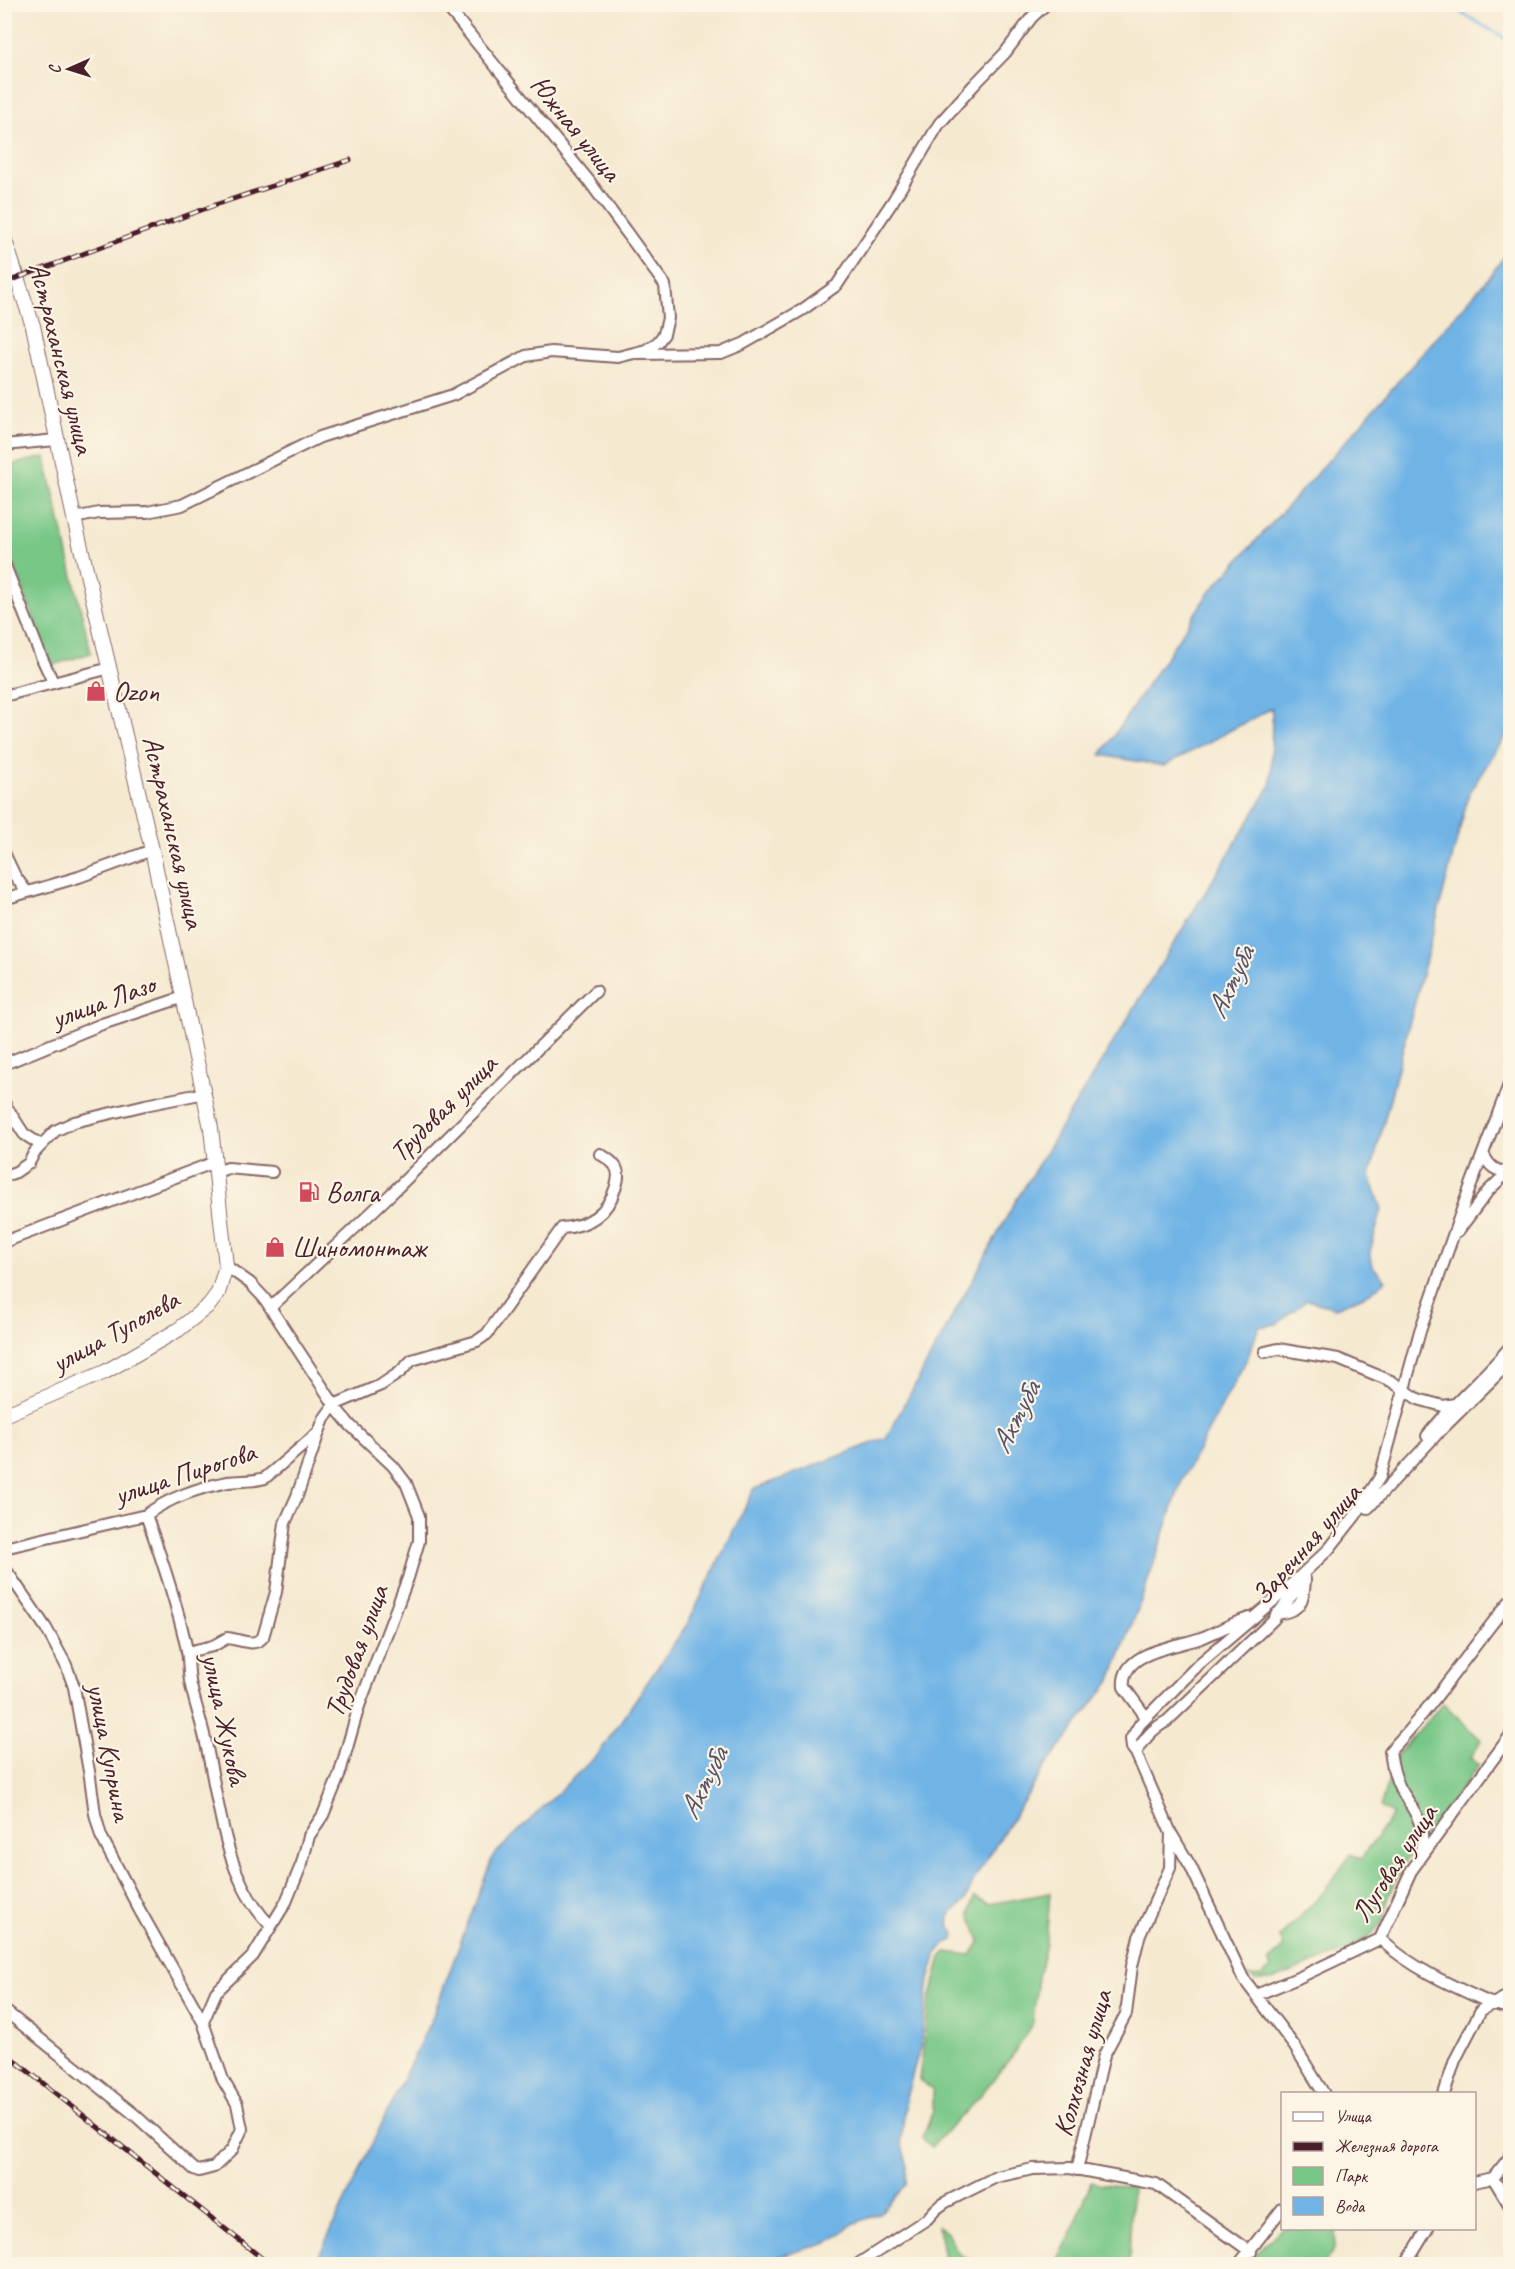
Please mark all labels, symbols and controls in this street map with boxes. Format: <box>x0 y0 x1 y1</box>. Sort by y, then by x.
north arrow <box>39 39 99 99</box>
text: С <box>45 63 65 74</box>
street label: Южная улица <box>523 68 630 189</box>
street label: Астраханская улица <box>21 258 103 459</box>
place label: Ozon <box>113 674 159 709</box>
shop icon: Ozon <box>84 679 108 703</box>
street label: Астраханская улица <box>135 732 214 933</box>
water label: Ахтуба <box>1197 937 1264 1024</box>
street label: улица Лазо <box>45 965 162 1037</box>
street label: Трудовая улица <box>382 1046 505 1169</box>
place label: Волга <box>326 1175 381 1210</box>
fuel station icon: Волга <box>297 1180 321 1204</box>
place label: Шиномонтаж <box>292 1230 429 1265</box>
shop icon: Шиномонтаж <box>263 1235 287 1259</box>
street label: улица Туполева <box>43 1281 186 1381</box>
water label: Ахтуба <box>981 1372 1050 1459</box>
street label: улица Пирогова <box>108 1433 262 1513</box>
street label: Заречная улица <box>1244 1475 1369 1612</box>
street label: Трудовая улица <box>316 1579 397 1722</box>
street label: улица Жукова <box>194 1648 256 1790</box>
street label: улица Куприна <box>79 1678 141 1826</box>
water label: Ахтуба <box>669 1738 738 1825</box>
street label: Луговая улица <box>1343 1796 1446 1928</box>
street label: Колхозная улица <box>1044 1984 1120 2140</box>
legend <box>1281 2092 1476 2230</box>
text: Улица <box>1335 2105 1372 2127</box>
text: Железная дорога <box>1335 2135 1439 2158</box>
text: Парк <box>1335 2165 1369 2187</box>
text: Вода <box>1335 2195 1366 2217</box>

